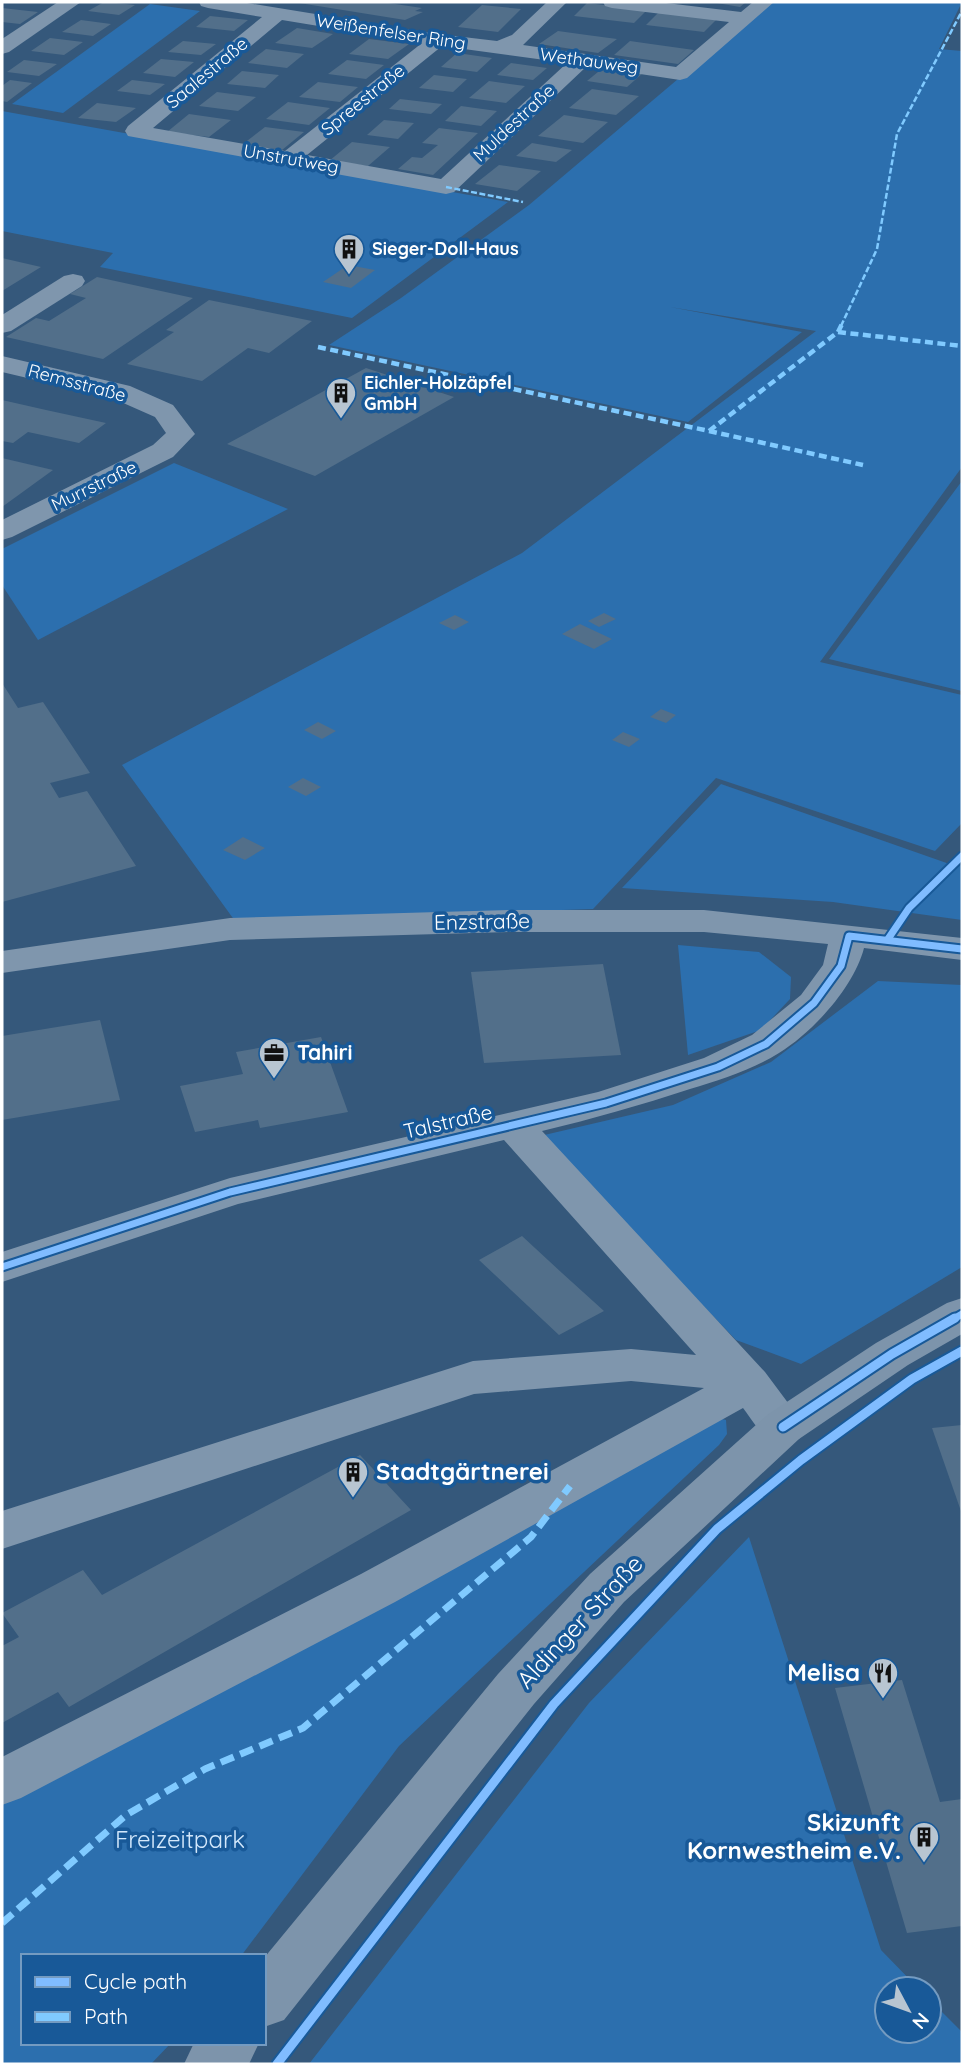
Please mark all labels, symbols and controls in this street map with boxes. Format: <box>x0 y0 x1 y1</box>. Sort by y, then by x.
street label: Weißenfelser Ring <box>315 8 467 55</box>
street label: Saalestraße <box>161 32 252 113</box>
street label: Wethauweg <box>538 42 640 79</box>
street label: Spreestraße <box>316 59 409 140</box>
street label: Muldestraße <box>468 79 559 166</box>
street label: Unstrutweg <box>242 139 341 178</box>
building icon: Sieger-Doll-Haus <box>332 232 366 276</box>
place label: Sieger-Doll-Haus <box>372 237 519 260</box>
street label: Remsstraße <box>26 358 129 407</box>
place label: Eichler-Holzäpfel GmbH <box>364 371 512 415</box>
building icon: Eichler-Holzäpfel GmbH <box>324 376 358 420</box>
street label: Murrstraße <box>47 455 140 516</box>
street label: Enzstraße <box>434 907 530 935</box>
office icon: Tahiri <box>257 1036 291 1080</box>
place label: Tahiri <box>297 1039 353 1065</box>
street label: Talstraße <box>401 1098 495 1144</box>
building icon: Stadtgärtnerei <box>336 1455 370 1499</box>
place label: Stadtgärtnerei <box>376 1456 549 1486</box>
street label: Aldinger Straße <box>510 1548 649 1694</box>
restaurant icon: Melisa <box>866 1656 900 1700</box>
place label: Melisa <box>787 1657 860 1687</box>
place label: Skizunft Kornwestheim e.V. <box>687 1807 901 1865</box>
building icon: Skizunft Kornwestheim e.V. <box>907 1820 941 1864</box>
park label: Freizeitpark <box>115 1824 245 1854</box>
legend <box>21 1954 266 2045</box>
text: Cycle path <box>84 1968 187 1994</box>
north arrow <box>873 1975 943 2045</box>
text: Path <box>84 2003 128 2029</box>
text: N <box>907 2008 934 2034</box>

